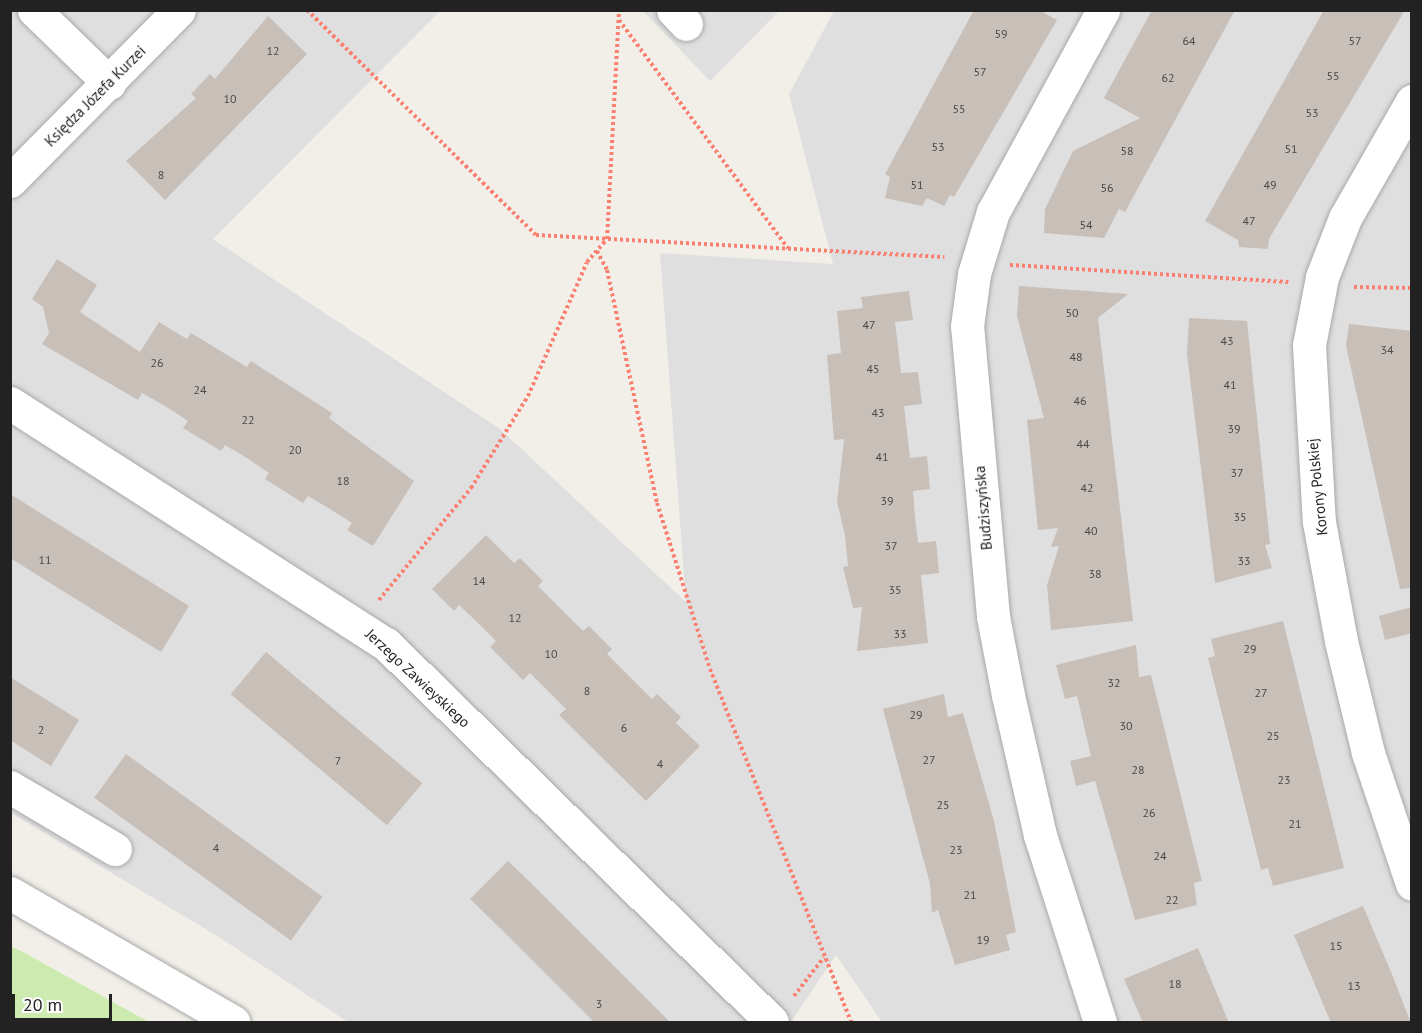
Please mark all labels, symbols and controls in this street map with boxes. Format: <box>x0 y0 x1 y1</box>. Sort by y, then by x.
house number: 59 <box>994 27 1008 41</box>
house number: 64 <box>1182 34 1196 48</box>
house number: 57 <box>1348 34 1362 48</box>
street label: Księdza Józefa Kurzei <box>41 42 149 150</box>
house number: 12 <box>266 44 280 58</box>
house number: 57 <box>973 65 987 79</box>
house number: 55 <box>1326 69 1340 83</box>
house number: 62 <box>1161 71 1175 85</box>
house number: 10 <box>223 92 237 106</box>
house number: 55 <box>952 102 966 116</box>
house number: 53 <box>1305 106 1319 120</box>
house number: 53 <box>931 140 945 154</box>
house number: 51 <box>1284 142 1298 156</box>
house number: 58 <box>1120 144 1134 158</box>
house number: 8 <box>158 168 164 182</box>
house number: 51 <box>910 178 924 192</box>
house number: 49 <box>1263 178 1277 192</box>
house number: 56 <box>1100 181 1114 195</box>
house number: 47 <box>1242 214 1256 228</box>
house number: 54 <box>1079 218 1093 232</box>
house number: 50 <box>1065 306 1079 320</box>
house number: 47 <box>862 318 876 332</box>
house number: 43 <box>1220 334 1234 348</box>
house number: 34 <box>1380 343 1394 357</box>
house number: 48 <box>1069 350 1083 364</box>
house number: 26 <box>150 356 164 370</box>
house number: 45 <box>866 362 880 376</box>
house number: 41 <box>1223 378 1237 392</box>
house number: 24 <box>193 383 207 397</box>
house number: 46 <box>1073 394 1087 408</box>
house number: 43 <box>871 406 885 420</box>
house number: 22 <box>241 413 255 427</box>
house number: 39 <box>1227 422 1241 436</box>
house number: 44 <box>1076 437 1090 451</box>
street label: Korony Polskiej <box>1303 437 1331 537</box>
house number: 20 <box>288 443 302 457</box>
house number: 41 <box>875 450 889 464</box>
street label: Budziszyńska <box>970 465 996 551</box>
house number: 37 <box>1230 466 1244 480</box>
house number: 18 <box>336 474 350 488</box>
house number: 42 <box>1080 481 1094 495</box>
house number: 39 <box>880 494 894 508</box>
house number: 35 <box>1233 510 1247 524</box>
house number: 40 <box>1084 524 1098 538</box>
house number: 37 <box>884 539 898 553</box>
house number: 11 <box>38 553 52 567</box>
house number: 33 <box>1237 554 1251 568</box>
house number: 38 <box>1088 567 1102 581</box>
house number: 14 <box>472 574 486 588</box>
house number: 35 <box>888 583 902 597</box>
house number: 12 <box>508 611 522 625</box>
street label: Jerzego Zawieyskiego <box>362 625 474 731</box>
house number: 33 <box>893 627 907 641</box>
house number: 29 <box>1243 642 1257 656</box>
house number: 10 <box>544 647 558 661</box>
house number: 32 <box>1107 676 1121 690</box>
house number: 8 <box>584 684 590 698</box>
house number: 27 <box>1254 686 1268 700</box>
house number: 29 <box>909 708 923 722</box>
house number: 30 <box>1119 719 1133 733</box>
house number: 6 <box>621 721 627 735</box>
house number: 2 <box>38 723 44 737</box>
house number: 25 <box>1266 729 1280 743</box>
house number: 27 <box>922 753 936 767</box>
house number: 7 <box>335 754 341 768</box>
house number: 4 <box>657 757 663 771</box>
house number: 28 <box>1131 763 1145 777</box>
house number: 23 <box>1277 773 1291 787</box>
house number: 25 <box>936 798 950 812</box>
house number: 26 <box>1142 806 1156 820</box>
house number: 21 <box>1288 817 1302 831</box>
house number: 4 <box>213 841 219 855</box>
house number: 23 <box>949 843 963 857</box>
house number: 24 <box>1153 849 1167 863</box>
house number: 21 <box>963 888 977 902</box>
house number: 22 <box>1165 893 1179 907</box>
house number: 19 <box>976 933 990 947</box>
house number: 15 <box>1329 939 1343 953</box>
house number: 18 <box>1168 977 1182 991</box>
house number: 13 <box>1347 979 1361 993</box>
scale bar <box>15 982 116 1020</box>
text: 20 m <box>23 993 62 1016</box>
house number: 3 <box>596 997 602 1011</box>

